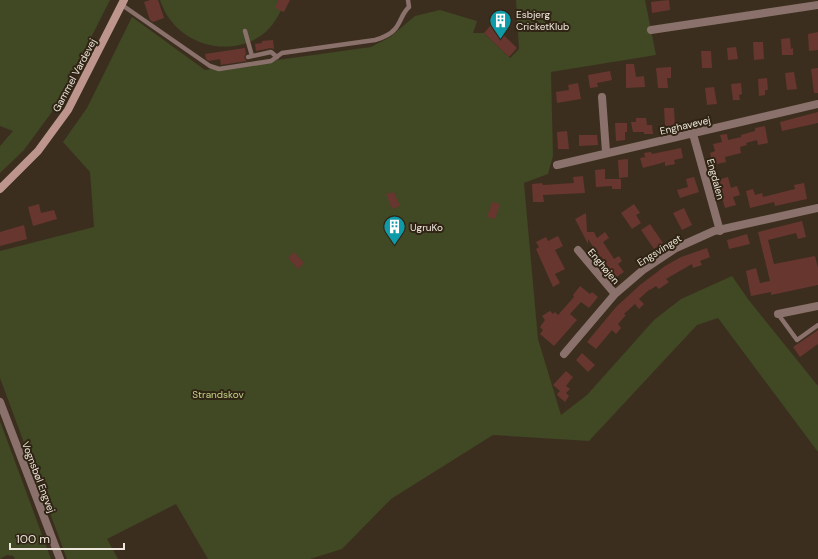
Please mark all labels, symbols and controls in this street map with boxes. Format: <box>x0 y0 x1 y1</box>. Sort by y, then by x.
building icon: Esbjerg CricketKlub <box>488 7 514 40</box>
place label: Esbjerg CricketKlub <box>516 8 569 33</box>
street label: Gammel Vardevej <box>50 36 99 114</box>
street label: Enghavevej <box>659 113 712 138</box>
street label: Engdalen <box>704 157 727 201</box>
building icon: UgruKo <box>381 214 407 247</box>
place label: UgruKo <box>410 221 443 234</box>
street label: Engsvinget <box>635 232 684 269</box>
street label: Enghøjen <box>585 246 622 287</box>
park label: Strandskov <box>192 388 244 401</box>
street label: Vognsbøl Engvej <box>19 440 58 515</box>
scale bar <box>10 525 124 551</box>
text: 100 m <box>16 531 50 547</box>

